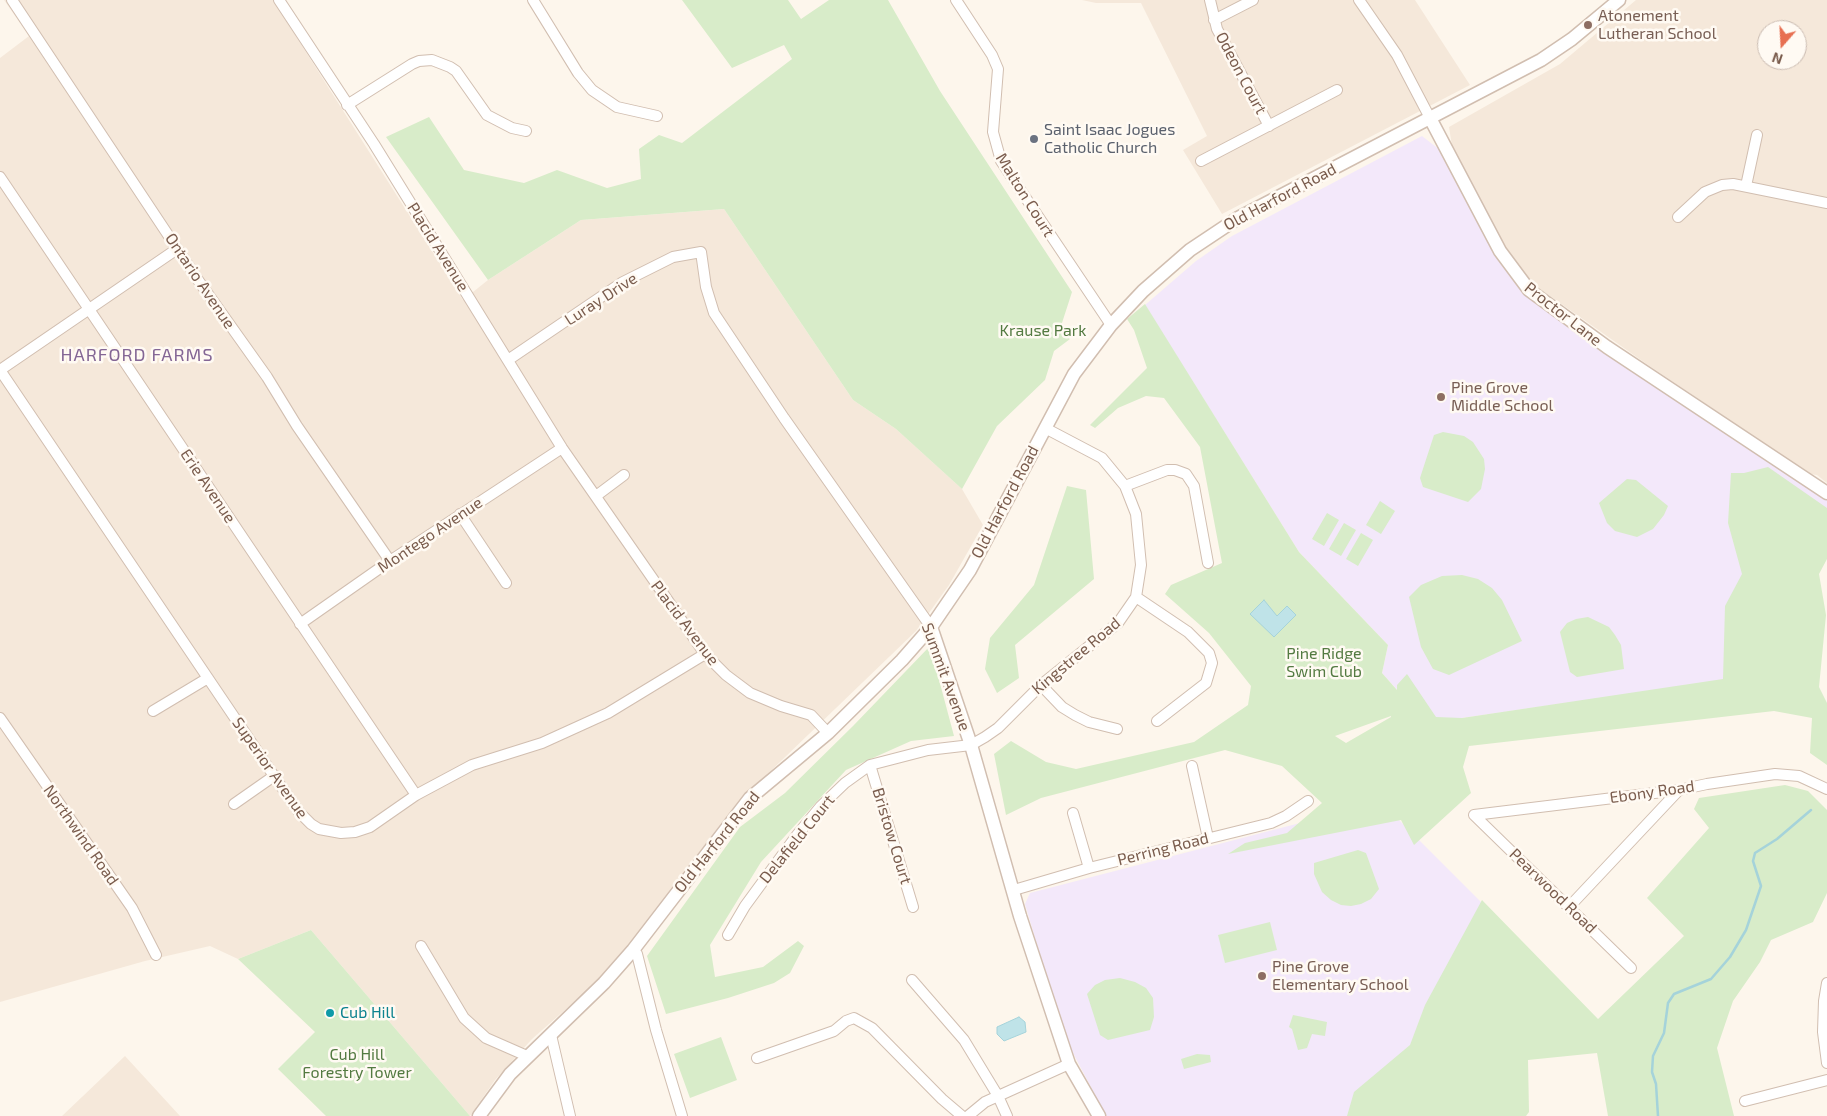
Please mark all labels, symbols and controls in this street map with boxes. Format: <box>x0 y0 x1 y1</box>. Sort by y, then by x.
place label: Atonement Lutheran School <box>1598 6 1716 44</box>
marker: Atonement Lutheran School <box>1582 19 1594 31</box>
north arrow <box>1757 20 1807 70</box>
street label: Odeon Court <box>1211 29 1271 117</box>
text: N <box>1770 49 1785 68</box>
place label: Saint Isaac Jogues Catholic Church <box>1044 120 1175 158</box>
marker: Saint Isaac Jogues Catholic Church <box>1028 133 1040 145</box>
street label: Malton Court <box>992 149 1058 241</box>
street label: Old Harford Road <box>1220 159 1340 235</box>
street label: Placid Avenue <box>403 199 473 295</box>
street label: Ontario Avenue <box>161 229 239 333</box>
street label: Luray Drive <box>561 268 641 330</box>
street label: Proctor Lane <box>1521 278 1605 350</box>
park label: Krause Park <box>1000 321 1086 341</box>
district label: HARFORD FARMS <box>59 344 215 366</box>
place label: Pine Grove Middle School <box>1451 378 1553 416</box>
marker: Pine Grove Middle School <box>1435 391 1447 403</box>
street label: Old Harford Road <box>967 442 1043 562</box>
street label: Erie Avenue <box>176 445 240 527</box>
street label: Montego Avenue <box>374 493 486 577</box>
street label: Placid Avenue <box>647 577 723 669</box>
street label: Kingstree Road <box>1028 613 1124 699</box>
street label: Summit Avenue <box>918 620 974 734</box>
park label: Pine Ridge Swim Club <box>1286 644 1362 682</box>
street label: Superior Avenue <box>228 714 312 822</box>
street label: Ebony Road <box>1608 777 1696 807</box>
street label: Northwind Road <box>39 781 123 889</box>
street label: Bristow Court <box>868 785 916 887</box>
street label: Old Harford Road <box>670 787 764 897</box>
street label: Delafield Court <box>755 791 839 887</box>
street label: Perring Road <box>1115 828 1211 870</box>
street label: Pearwood Road <box>1505 844 1601 938</box>
place label: Pine Grove Elementary School <box>1272 957 1409 995</box>
marker: Pine Grove Elementary School <box>1256 970 1268 982</box>
place label: Cub Hill <box>340 1003 395 1023</box>
marker: Cub Hill <box>324 1007 336 1019</box>
park label: Cub Hill Forestry Tower <box>302 1045 412 1083</box>

